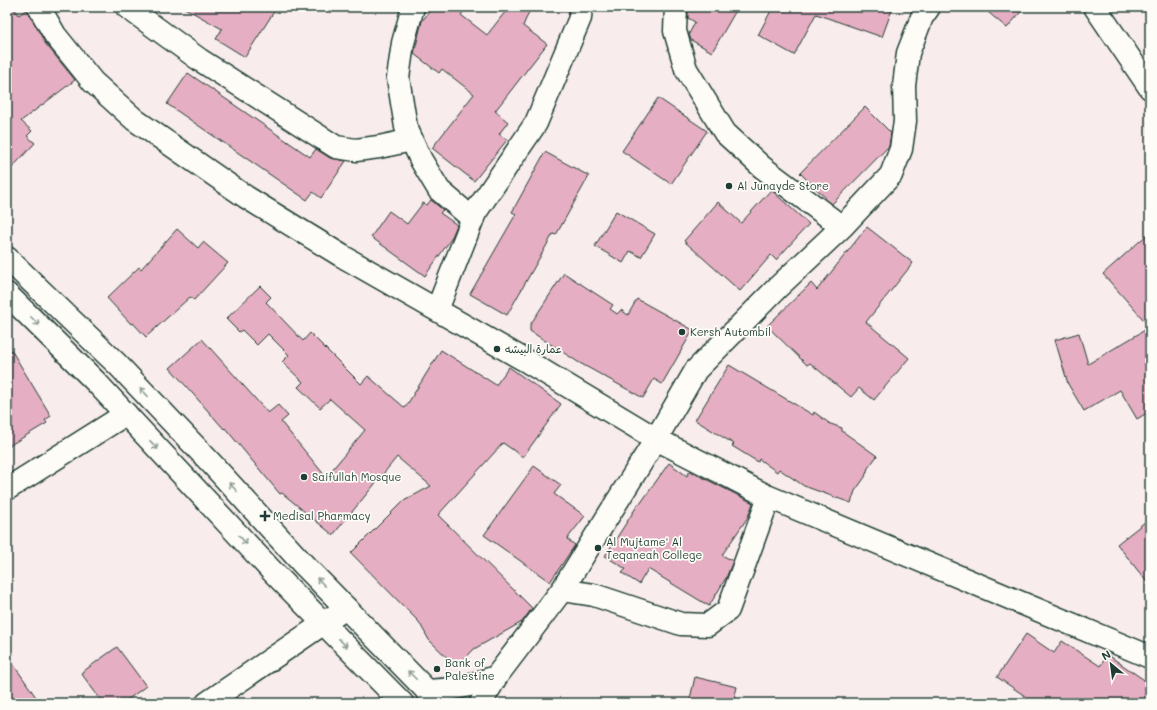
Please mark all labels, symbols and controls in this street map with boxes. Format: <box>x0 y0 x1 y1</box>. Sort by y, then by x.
place label: Al Junayde Store <box>737 178 829 193</box>
marker: Al Junayde Store <box>724 181 734 191</box>
one-way arrow <box>30 316 40 326</box>
place label: Kersh Autombil <box>690 324 771 339</box>
marker: Kersh Autombil <box>677 327 687 337</box>
place label: عمارة البيشه <box>505 341 562 357</box>
marker: عمارة البيشه <box>492 344 502 354</box>
one-way arrow <box>139 387 149 397</box>
one-way arrow <box>150 440 159 450</box>
place label: Saifullah Mosque <box>312 469 402 484</box>
marker: Saifullah Mosque <box>299 472 309 482</box>
one-way arrow <box>228 482 237 492</box>
place label: Medisal Pharmacy <box>273 508 371 523</box>
marker: Medisal Pharmacy <box>260 511 270 521</box>
place label: Al Mujtame' Al Teqaneah College <box>606 534 702 562</box>
one-way arrow <box>238 535 248 545</box>
marker: Al Mujtame' Al Teqaneah College <box>593 543 603 553</box>
one-way arrow <box>316 577 326 587</box>
one-way arrow <box>338 638 348 648</box>
north arrow <box>1091 644 1131 684</box>
text: N <box>1099 646 1113 663</box>
place label: Bank of Palestine <box>445 655 495 683</box>
marker: Bank of Palestine <box>432 664 442 674</box>
one-way arrow <box>407 670 417 680</box>

